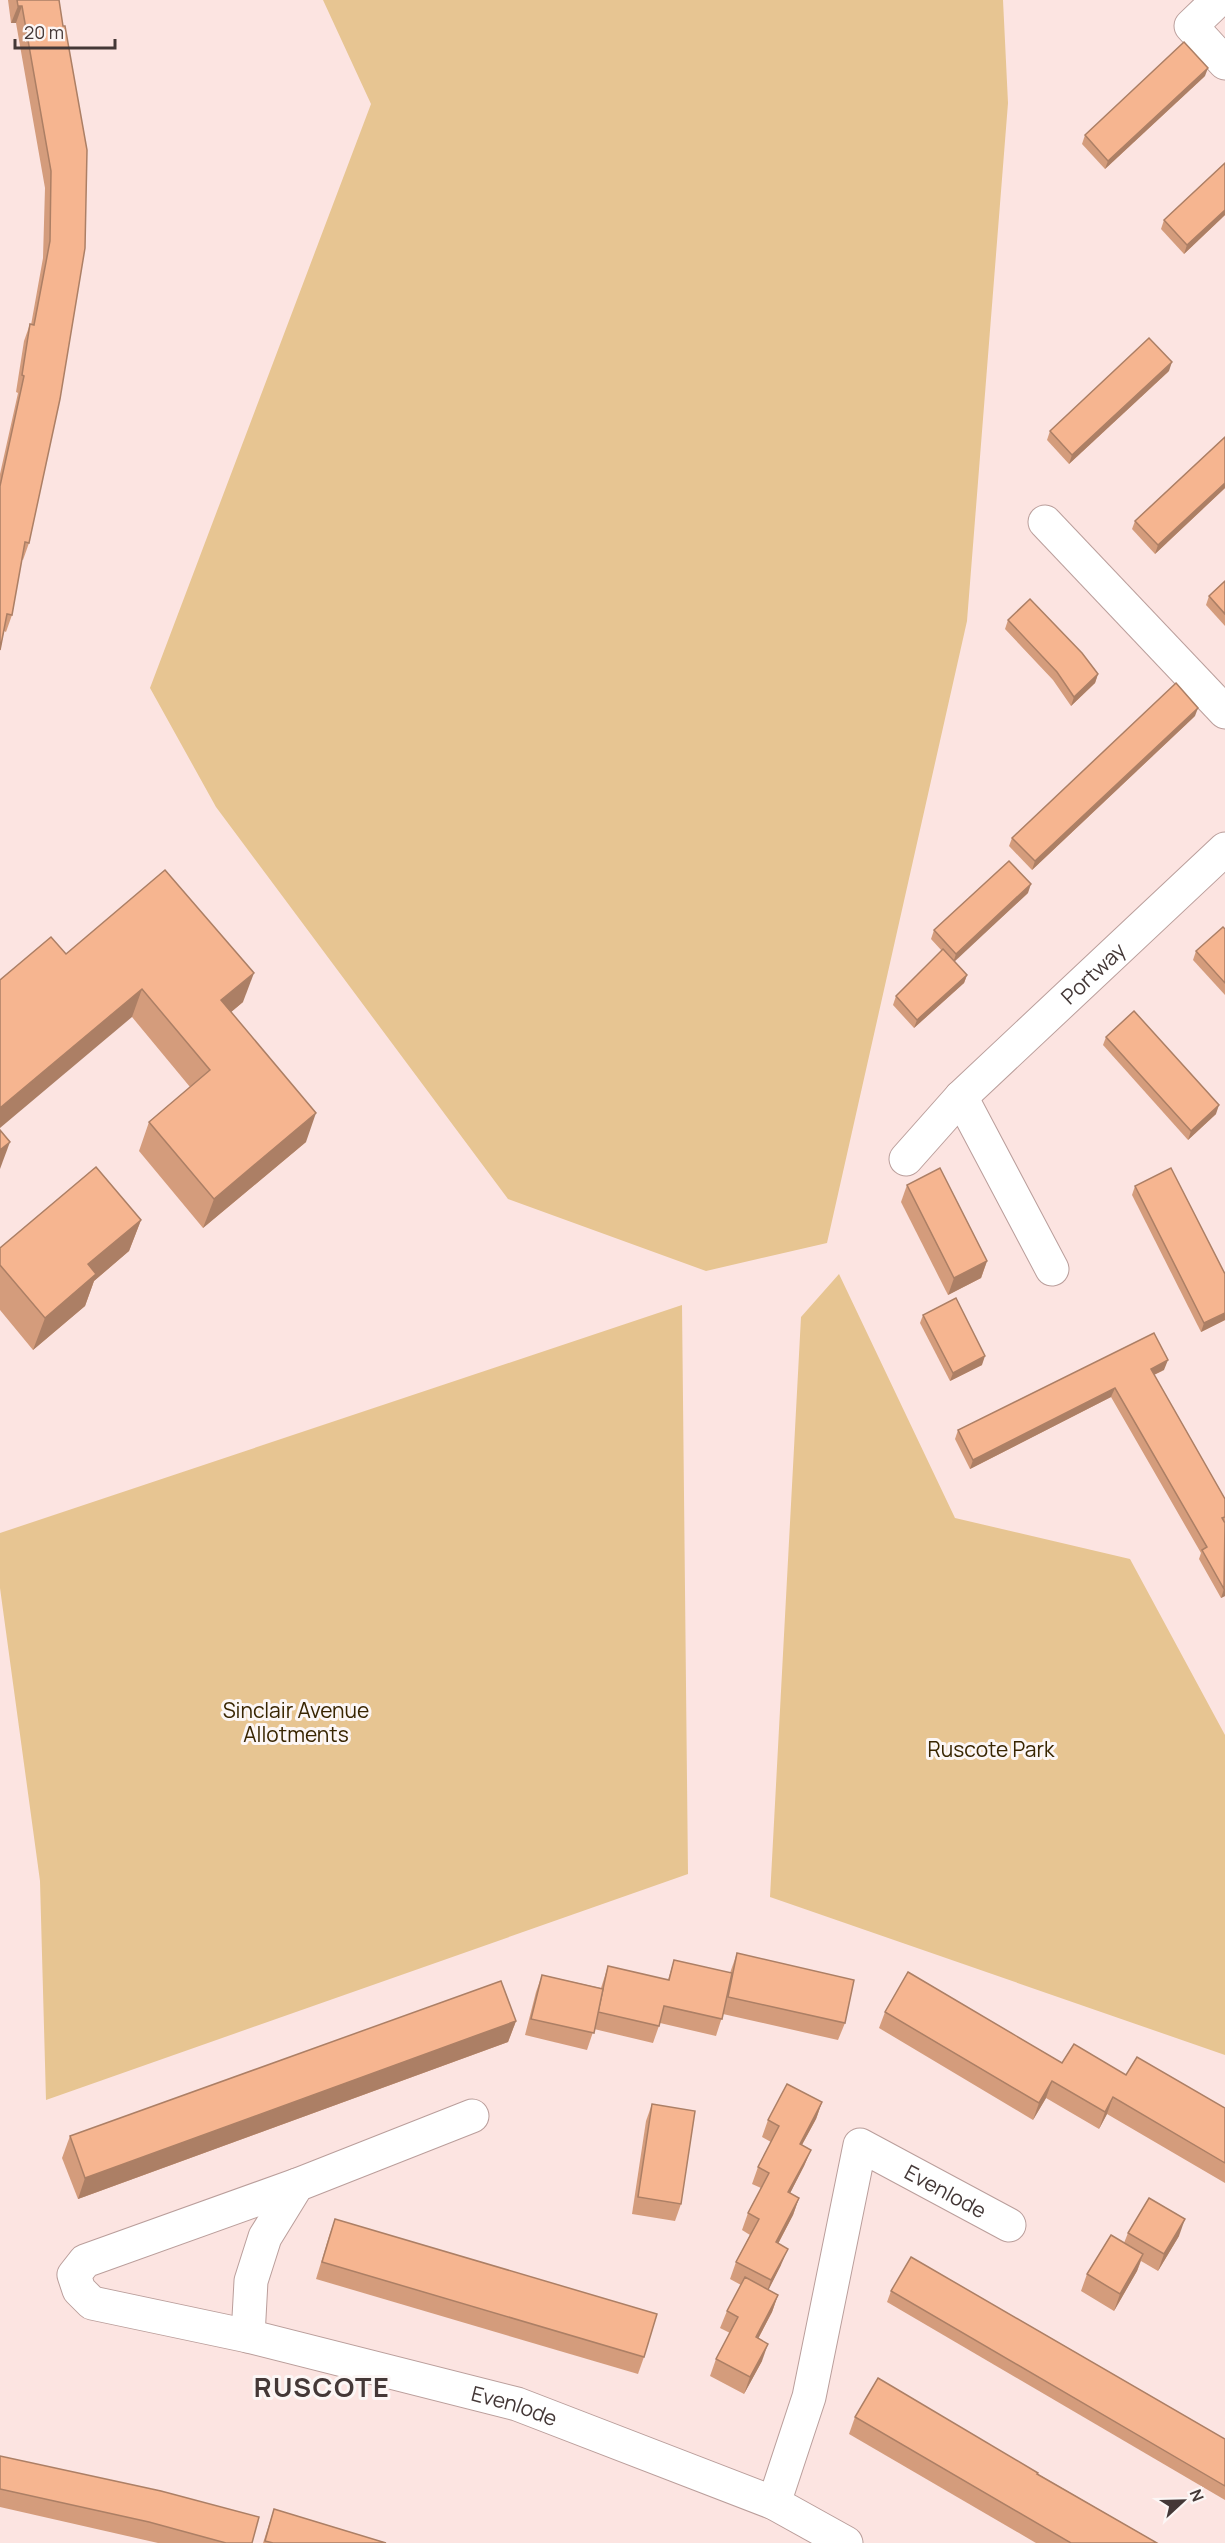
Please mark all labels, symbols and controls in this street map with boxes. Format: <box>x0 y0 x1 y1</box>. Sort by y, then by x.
scale bar <box>15 12 116 50</box>
text: 20 m <box>24 20 64 44</box>
street label: Portway <box>1055 936 1131 1010</box>
park label: Sinclair Avenue Allotments <box>223 1696 369 1748</box>
park label: Ruscote Park <box>928 1735 1055 1763</box>
street label: Evenlode <box>900 2158 991 2224</box>
district label: RUSCOTE <box>254 2368 390 2405</box>
street label: Evenlode <box>468 2379 561 2432</box>
north arrow <box>1153 2471 1213 2531</box>
text: N <box>1185 2486 1209 2505</box>

